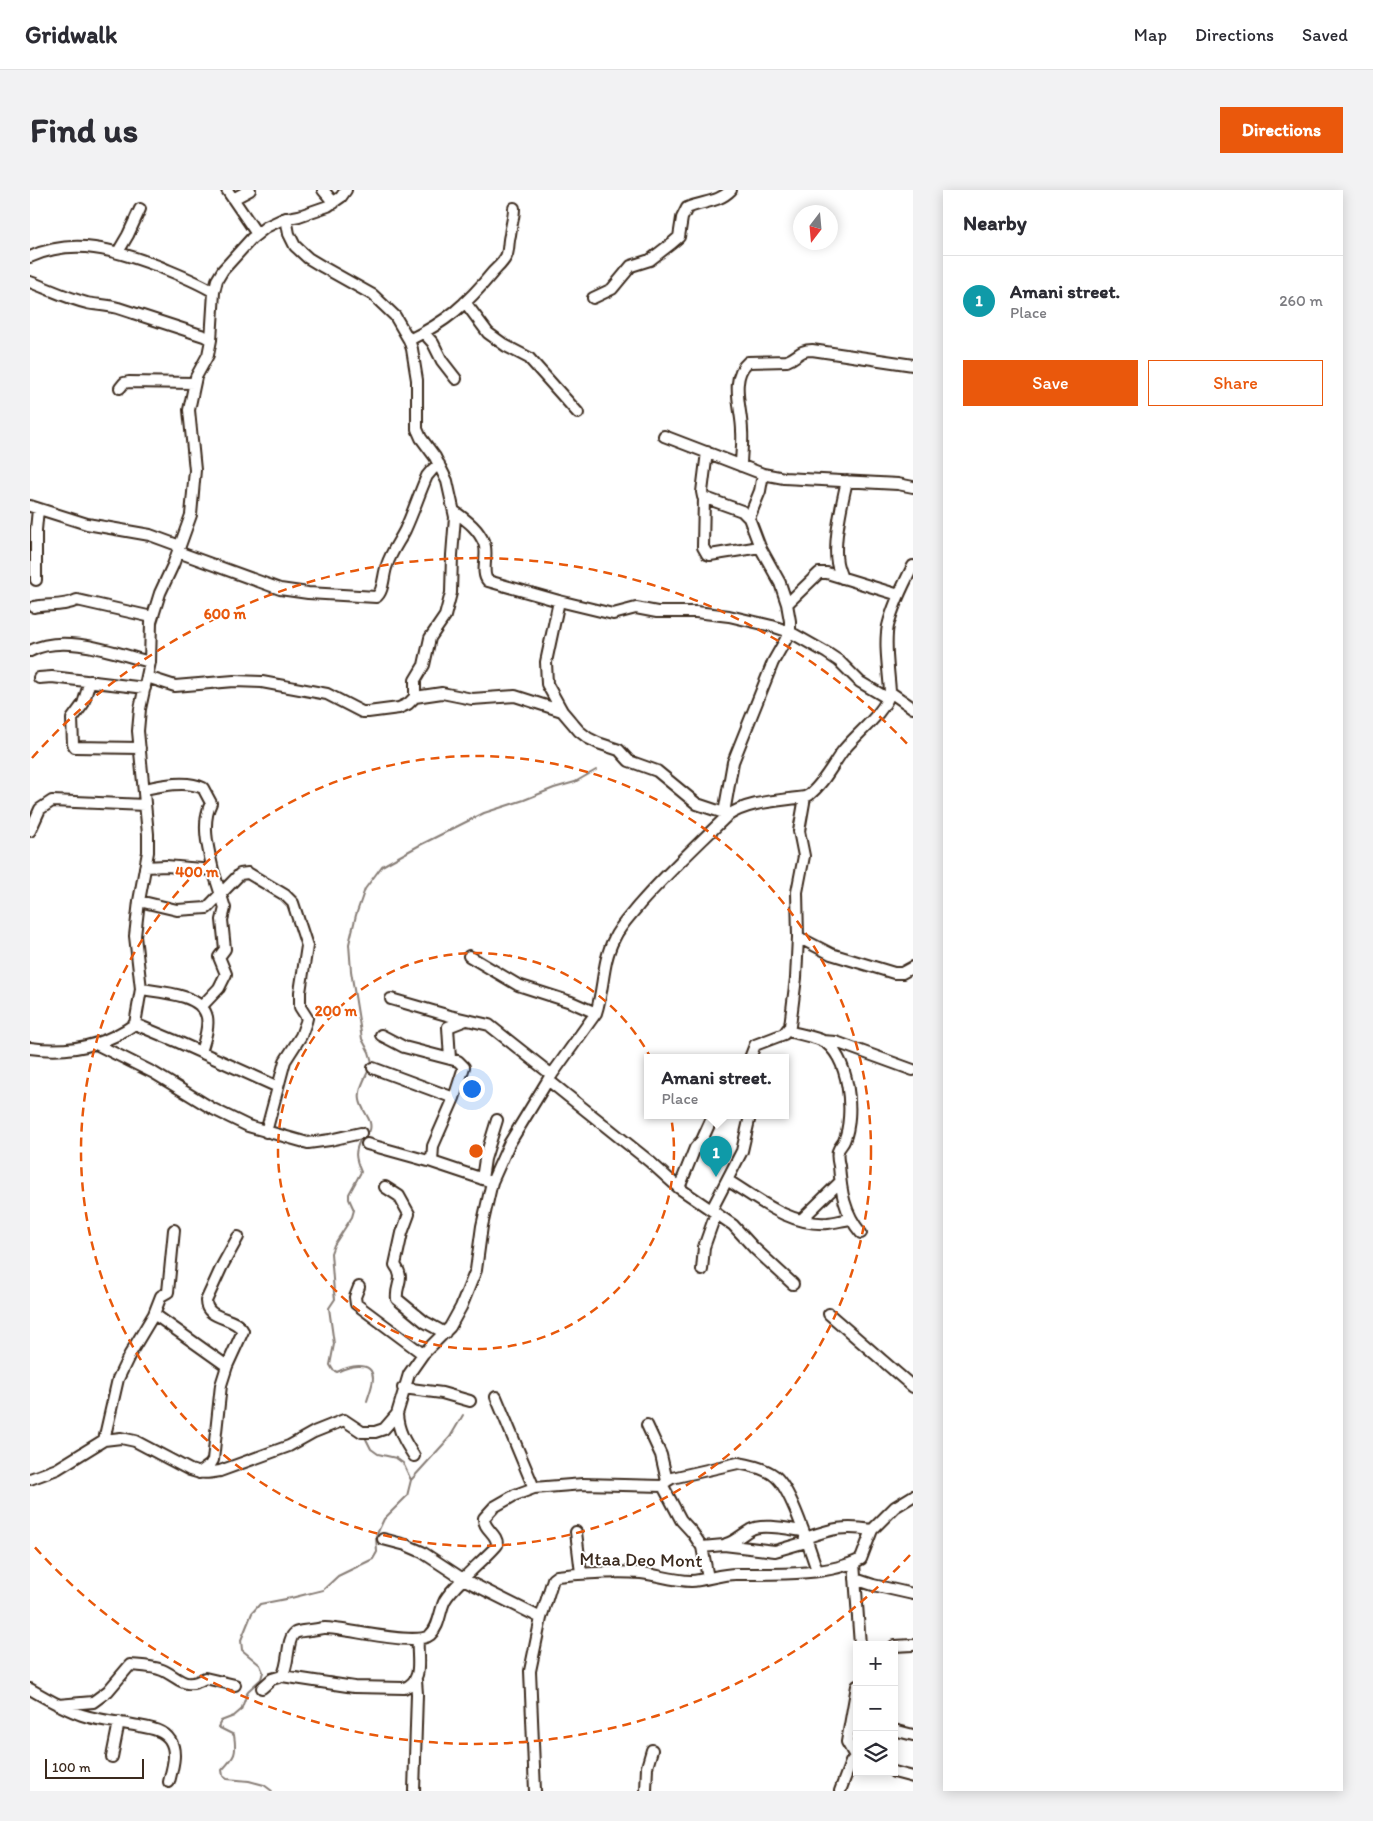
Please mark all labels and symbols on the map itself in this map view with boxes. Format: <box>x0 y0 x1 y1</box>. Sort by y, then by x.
north arrow <box>793 205 838 250</box>
text: 600 m <box>204 605 247 623</box>
text: 400 m <box>175 863 219 881</box>
text: 200 m <box>315 1002 358 1020</box>
your location <box>459 1076 485 1102</box>
pin: 1 <box>700 1136 732 1177</box>
centre of rings <box>467 1142 485 1160</box>
street label: Mtaa Deo Mont <box>579 1547 703 1572</box>
scale bar <box>45 1756 144 1779</box>

